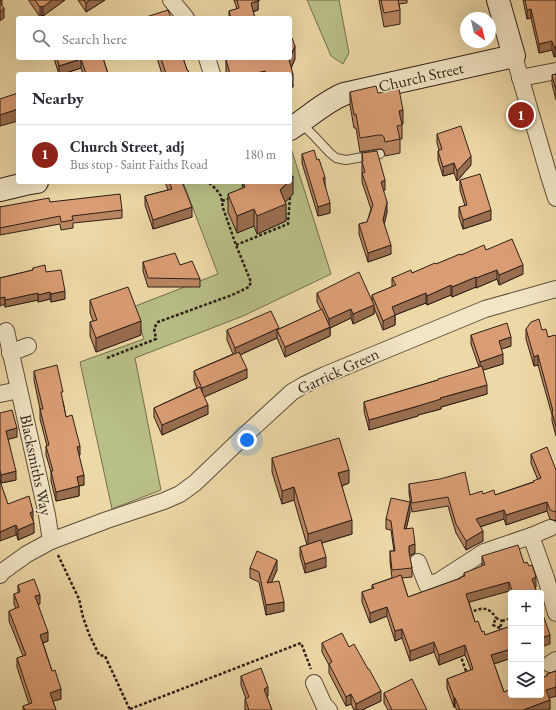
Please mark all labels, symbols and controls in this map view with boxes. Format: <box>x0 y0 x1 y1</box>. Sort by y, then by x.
north arrow <box>460 12 496 48</box>
search box <box>16 16 292 60</box>
icon: search <box>30 27 52 49</box>
text: Search here <box>62 29 127 48</box>
street label: Church Street <box>377 57 465 97</box>
text: Nearby <box>32 87 84 109</box>
pin: 1 <box>508 100 534 130</box>
text: Church Street, adj <box>70 137 185 156</box>
text: 1 <box>42 146 48 163</box>
text: 180 m <box>245 146 276 163</box>
text: Bus stop · Saint Faiths Road <box>70 156 208 173</box>
street label: Garrick Green <box>294 343 383 399</box>
street label: Blacksmiths Way <box>15 412 57 519</box>
your location <box>237 430 257 450</box>
map controls <box>508 590 544 698</box>
button: + <box>508 590 544 626</box>
button: − <box>508 626 544 662</box>
button: layers <box>508 662 544 698</box>

